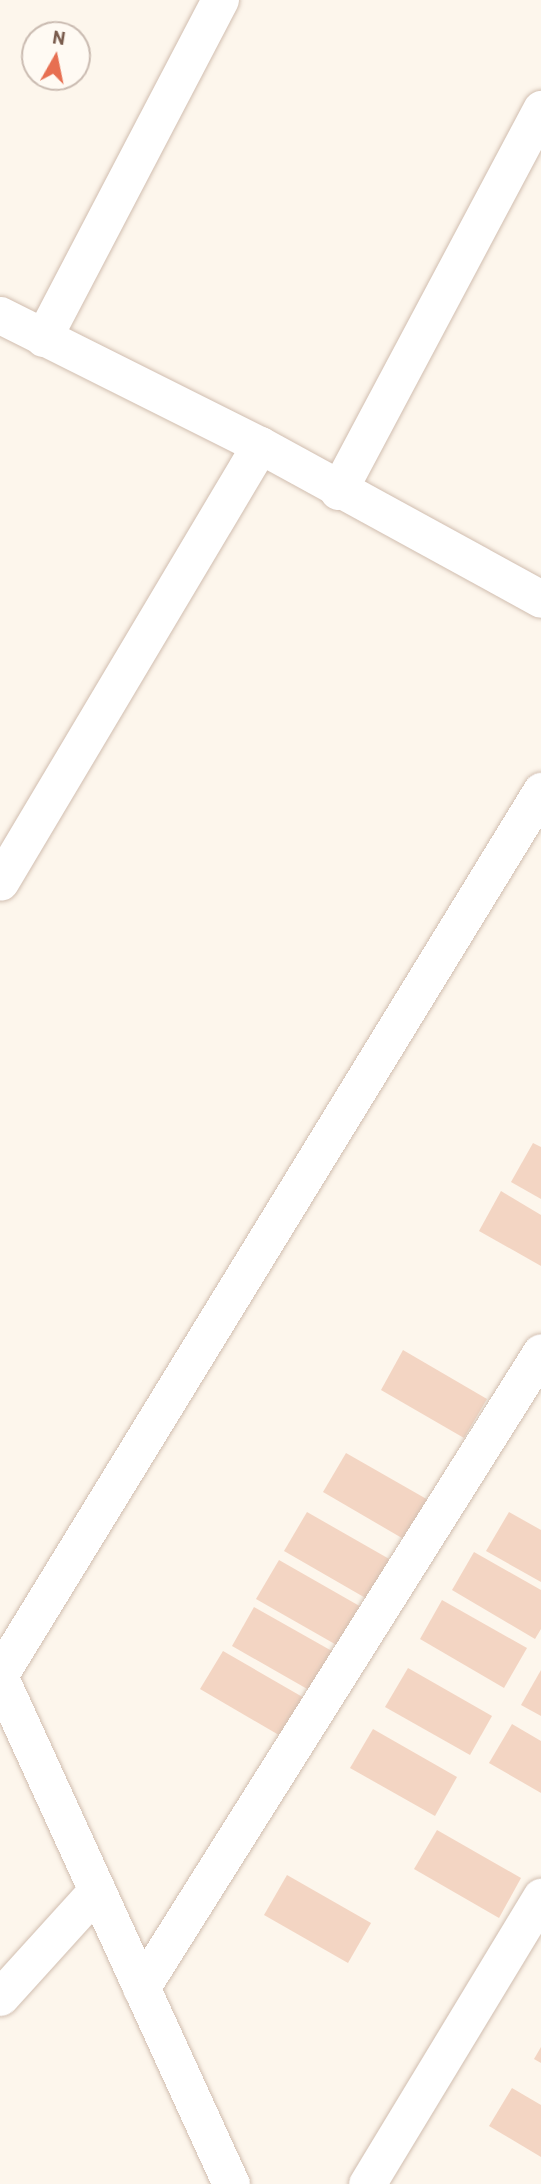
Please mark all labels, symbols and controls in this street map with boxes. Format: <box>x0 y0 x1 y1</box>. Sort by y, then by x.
north arrow <box>21 21 91 91</box>
text: N <box>51 24 67 49</box>

